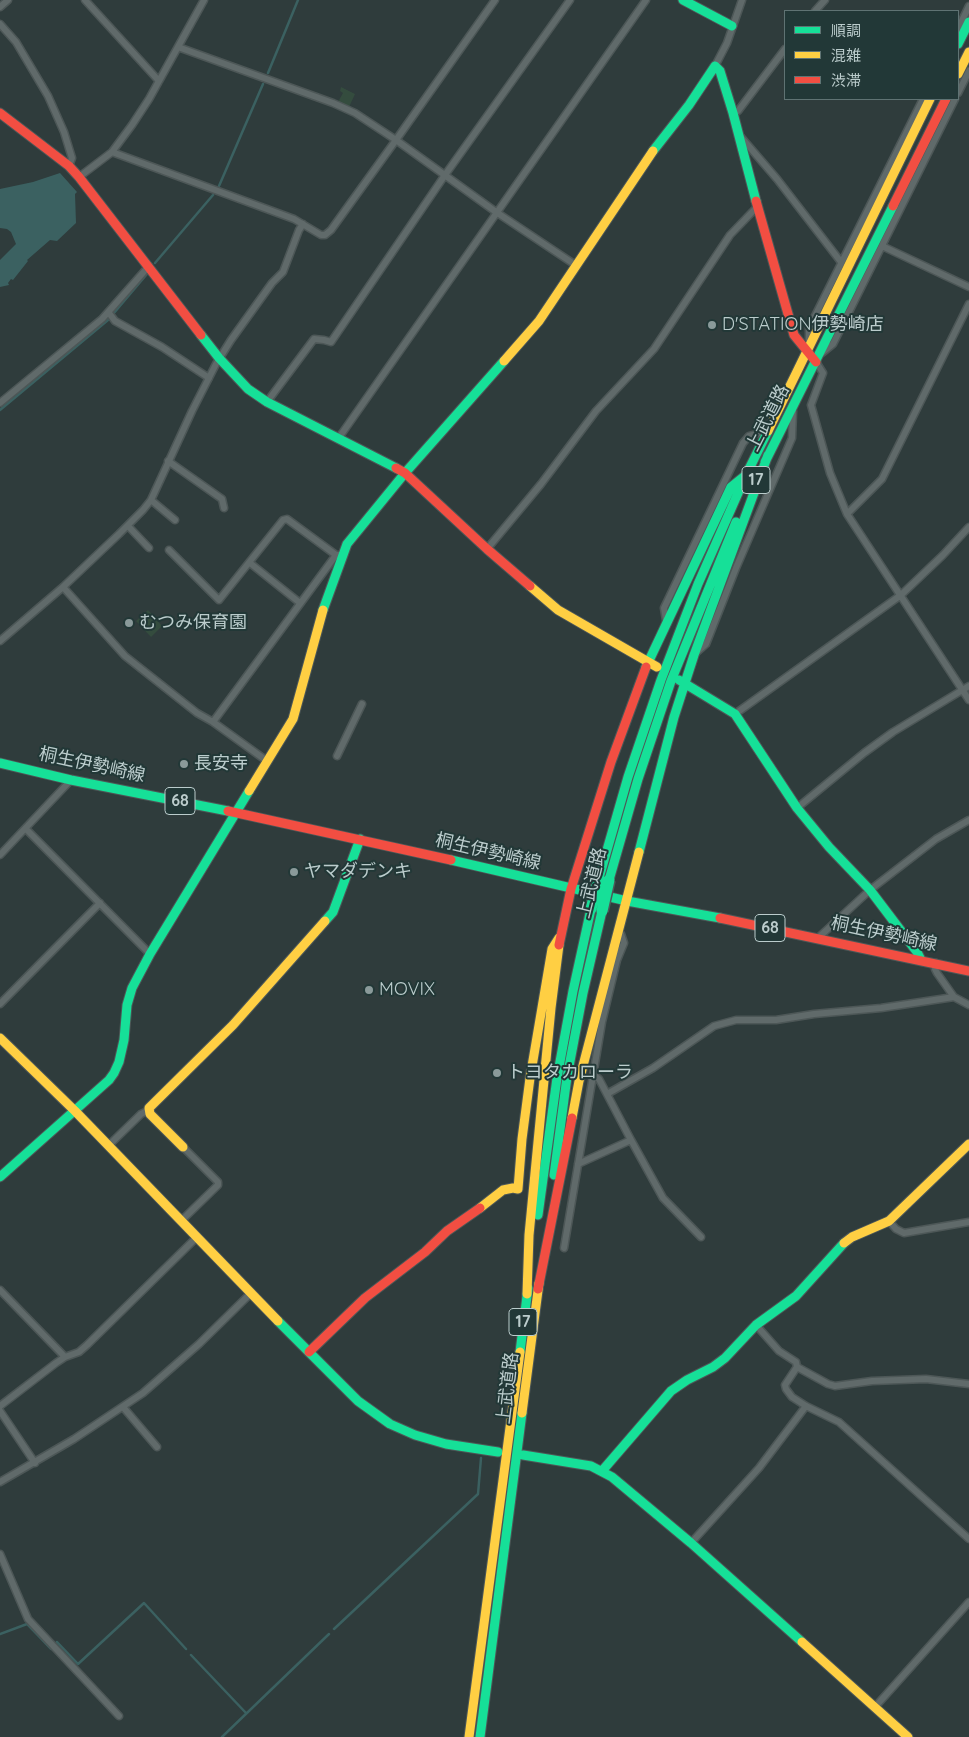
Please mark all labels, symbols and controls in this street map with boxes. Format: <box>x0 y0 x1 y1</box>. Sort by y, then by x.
legend <box>784 10 959 100</box>
text: 順調 <box>831 21 861 40</box>
text: 混雑 <box>831 46 861 65</box>
text: 渋滞 <box>831 71 861 90</box>
place label: D'STATION伊勢崎店 <box>722 314 884 336</box>
marker: D'STATION伊勢崎店 <box>706 319 718 331</box>
street label: 上武道路 <box>742 381 794 455</box>
road number: 17 <box>742 466 770 494</box>
place label: むつみ保育園 <box>139 612 247 634</box>
marker: むつみ保育園 <box>123 617 135 629</box>
street label: 桐生伊勢崎線 <box>37 743 147 787</box>
place label: 長安寺 <box>194 753 248 775</box>
marker: 長安寺 <box>178 758 190 770</box>
road number: 68 <box>165 788 195 814</box>
street label: 桐生伊勢崎線 <box>433 829 543 875</box>
street label: 上武道路 <box>573 845 611 921</box>
place label: ヤマダデンキ <box>304 861 412 883</box>
marker: ヤマダデンキ <box>288 866 300 878</box>
street label: 桐生伊勢崎線 <box>829 912 939 956</box>
road number: 68 <box>755 914 785 941</box>
place label: MOVIX <box>379 979 435 1001</box>
marker: MOVIX <box>363 984 375 996</box>
place label: トヨタカローラ <box>507 1062 633 1084</box>
marker: トヨタカローラ <box>491 1067 503 1079</box>
road number: 17 <box>509 1308 537 1335</box>
street label: 上武道路 <box>493 1351 523 1425</box>

